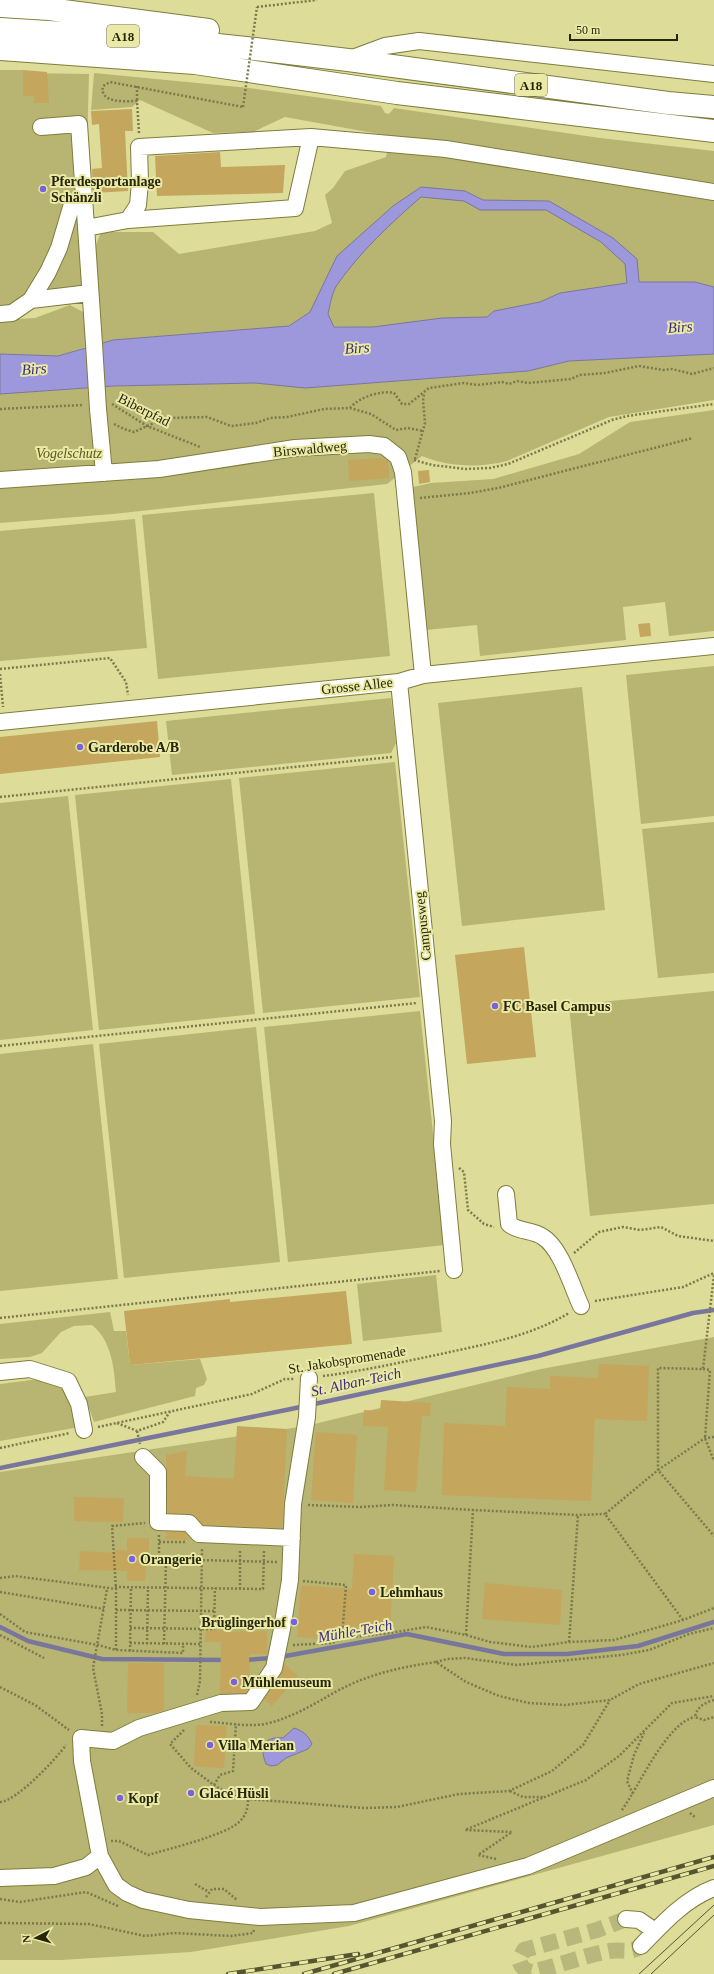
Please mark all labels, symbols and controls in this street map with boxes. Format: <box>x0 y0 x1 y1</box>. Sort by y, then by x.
scale bar <box>570 16 677 42</box>
text: 50 m <box>576 23 601 37</box>
road number: A18 <box>107 25 139 47</box>
road number: A18 <box>515 74 547 96</box>
place label: Pferdesportanlage Schänzli <box>51 174 161 205</box>
marker: Pferdesportanlage Schänzli <box>38 184 48 194</box>
water label: Birs <box>667 318 693 336</box>
water label: Birs <box>344 339 370 357</box>
water label: Birs <box>21 360 47 378</box>
street label: Biberpfad <box>116 391 172 429</box>
street label: Birswaldweg <box>273 438 347 460</box>
park label: Vogelschutz <box>36 446 103 461</box>
street label: Grosse Allee <box>320 675 394 697</box>
place label: Garderobe A/B <box>88 740 179 755</box>
marker: Garderobe A/B <box>75 742 85 752</box>
street label: Campusweg <box>412 891 434 961</box>
place label: FC Basel Campus <box>503 999 611 1014</box>
marker: FC Basel Campus <box>490 1001 500 1011</box>
street label: St. Jakobspromenade <box>287 1343 407 1377</box>
water label: St. Alban-Teich <box>310 1365 402 1399</box>
place label: Orangerie <box>140 1552 201 1567</box>
marker: Orangerie <box>127 1554 137 1564</box>
place label: Lehmhaus <box>380 1585 444 1600</box>
marker: Lehmhaus <box>367 1587 377 1597</box>
place label: Brüglingerhof <box>201 1615 286 1630</box>
marker: Brüglingerhof <box>289 1617 299 1627</box>
water label: Mühle-Teich <box>316 1617 393 1646</box>
place label: Mühlemuseum <box>242 1675 332 1690</box>
marker: Mühlemuseum <box>229 1677 239 1687</box>
place label: Villa Merian <box>218 1738 294 1753</box>
marker: Villa Merian <box>205 1740 215 1750</box>
place label: Glacé Hüsli <box>199 1786 269 1801</box>
marker: Glacé Hüsli <box>186 1788 196 1798</box>
place label: Kopf <box>128 1791 159 1806</box>
marker: Kopf <box>115 1793 125 1803</box>
north arrow <box>16 1918 56 1958</box>
text: N <box>20 1934 32 1944</box>

